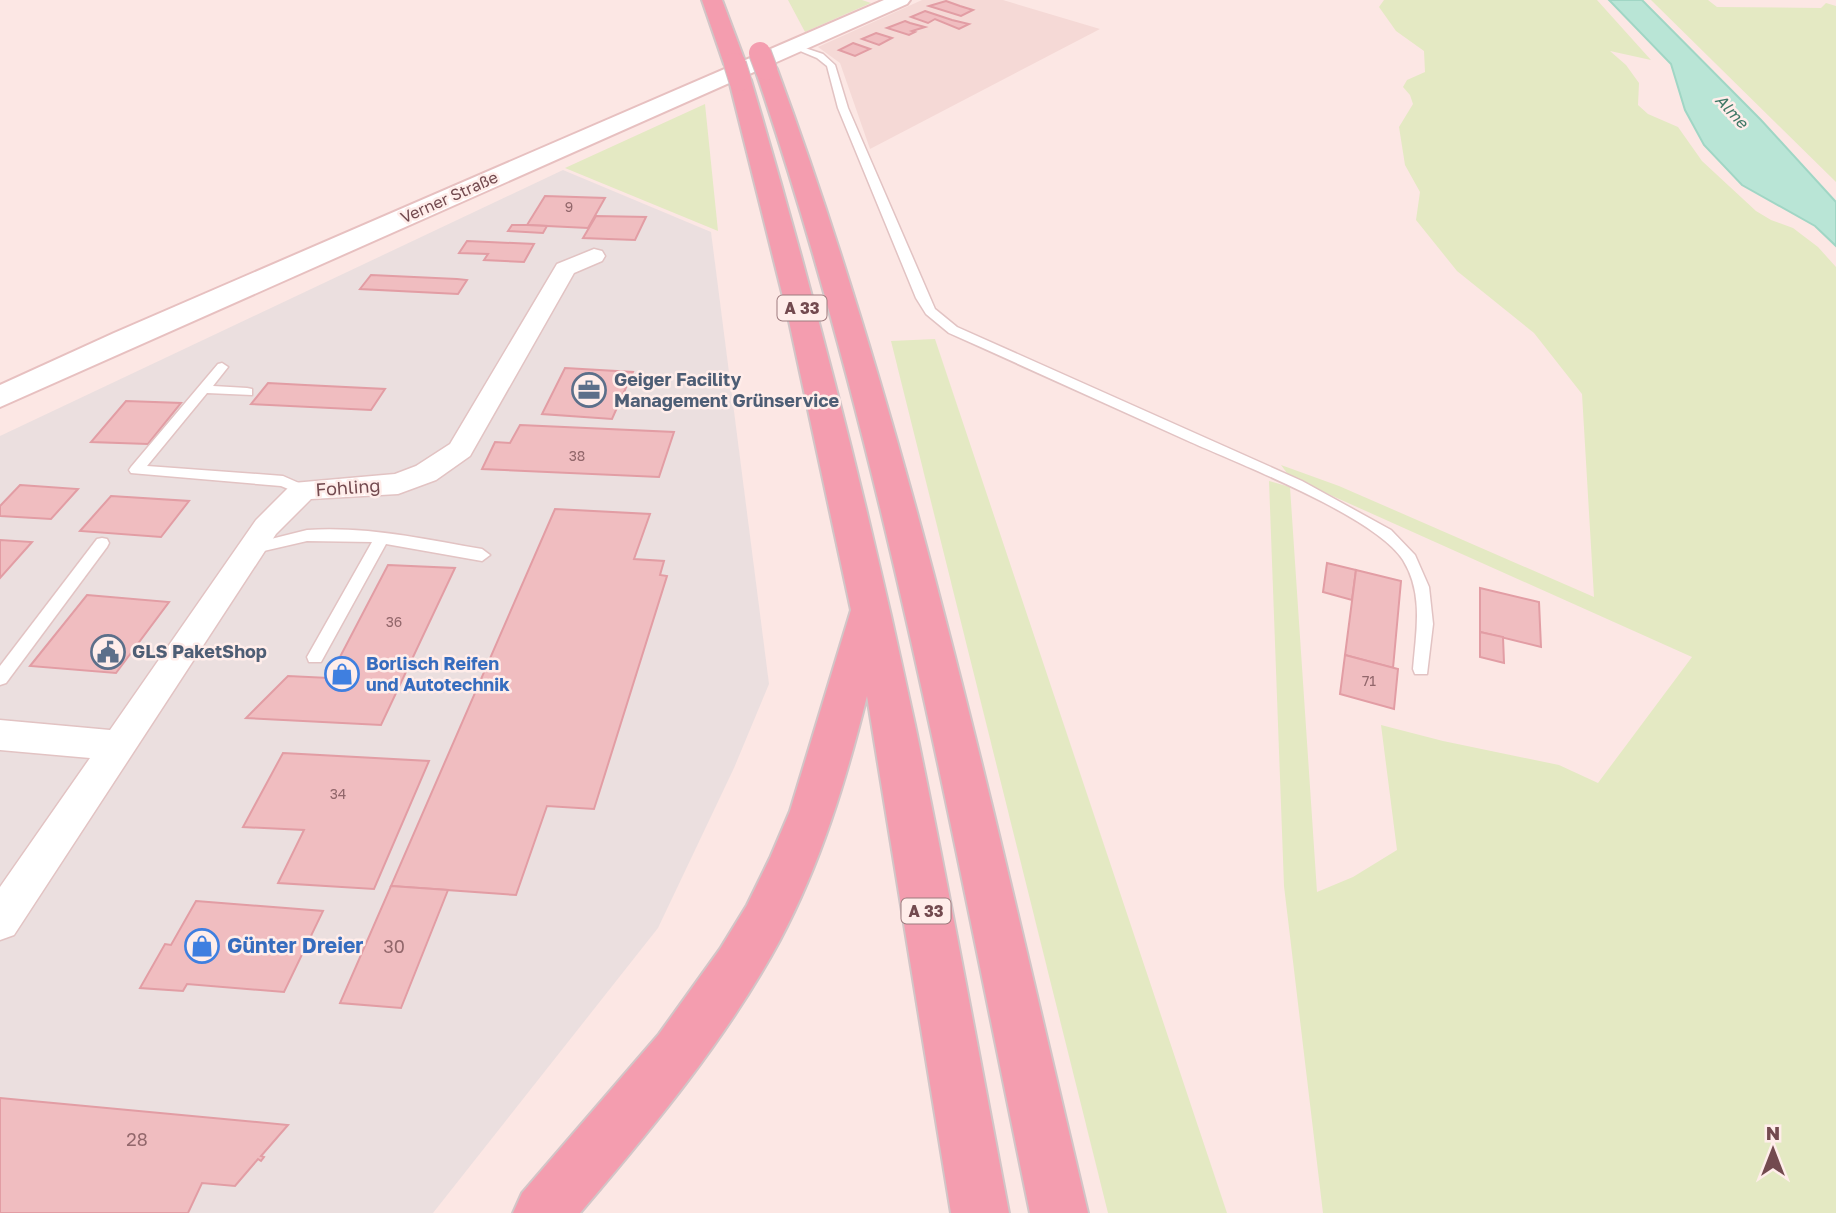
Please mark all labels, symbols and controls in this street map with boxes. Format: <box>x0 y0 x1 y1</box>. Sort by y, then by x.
water label: Alme <box>1711 90 1754 133</box>
street label: Verner Straße <box>397 167 501 227</box>
house number: 9 <box>565 198 573 215</box>
road number: A 33 <box>778 296 826 320</box>
place label: Geiger Facility Management Grünservice <box>614 368 840 411</box>
office icon: Geiger Facility Management Grünservice <box>570 371 608 409</box>
house number: 38 <box>569 447 585 464</box>
street label: Fohling <box>315 474 381 500</box>
house number: 36 <box>386 613 402 630</box>
public building icon: GLS PaketShop <box>89 633 127 671</box>
place label: GLS PaketShop <box>132 640 267 662</box>
place label: Borlisch Reifen und Autotechnik <box>366 652 510 695</box>
shop icon: Borlisch Reifen und Autotechnik <box>323 655 361 693</box>
house number: 71 <box>1362 672 1376 689</box>
house number: 34 <box>330 785 346 802</box>
road number: A 33 <box>902 898 950 923</box>
shop icon: Günter Dreier <box>183 927 221 965</box>
place label: Günter Dreier <box>227 932 363 958</box>
house number: 30 <box>383 935 405 957</box>
north arrow <box>1738 1115 1808 1185</box>
text: N <box>1766 1121 1780 1144</box>
house number: 28 <box>126 1128 148 1150</box>

